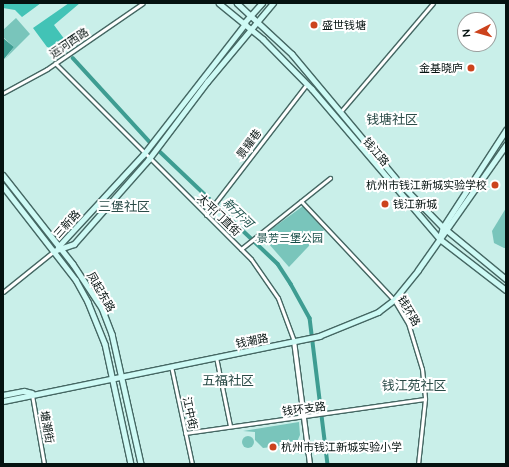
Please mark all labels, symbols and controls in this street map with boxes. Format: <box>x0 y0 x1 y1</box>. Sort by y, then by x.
north arrow <box>457 12 497 52</box>
place label: 盛世钱塘 <box>322 18 366 32</box>
marker: 盛世钱塘 <box>309 20 319 30</box>
street label: 运河西路 <box>47 25 91 61</box>
text: N <box>459 28 473 38</box>
place label: 金基晓庐 <box>419 61 463 75</box>
marker: 金基晓庐 <box>466 63 476 73</box>
district label: 钱塘社区 <box>366 111 418 127</box>
street label: 景耀巷 <box>234 127 264 161</box>
street label: 钱江路 <box>360 135 392 169</box>
place label: 杭州市钱江新城实验学校 <box>366 178 487 192</box>
marker: 杭州市钱江新城实验学校 <box>490 180 500 190</box>
street label: 太平门直街 <box>195 191 243 239</box>
water label: 新开河 <box>220 195 256 231</box>
place label: 钱江新城 <box>393 197 437 211</box>
district label: 三堡社区 <box>98 198 150 214</box>
marker: 钱江新城 <box>380 199 390 209</box>
street label: 三新路 <box>51 207 83 241</box>
park label: 景芳三堡公园 <box>257 231 323 245</box>
street label: 凤起东路 <box>84 270 118 314</box>
street label: 钱环路 <box>395 293 423 329</box>
street label: 钱潮路 <box>235 331 269 351</box>
district label: 五福社区 <box>202 372 254 388</box>
district label: 钱江苑社区 <box>382 377 446 393</box>
street label: 江中街 <box>180 395 200 431</box>
street label: 钱环支路 <box>281 400 327 418</box>
street label: 塘潮街 <box>38 410 56 444</box>
place label: 杭州市钱江新城实验小学 <box>281 440 402 454</box>
marker: 杭州市钱江新城实验小学 <box>268 442 278 452</box>

